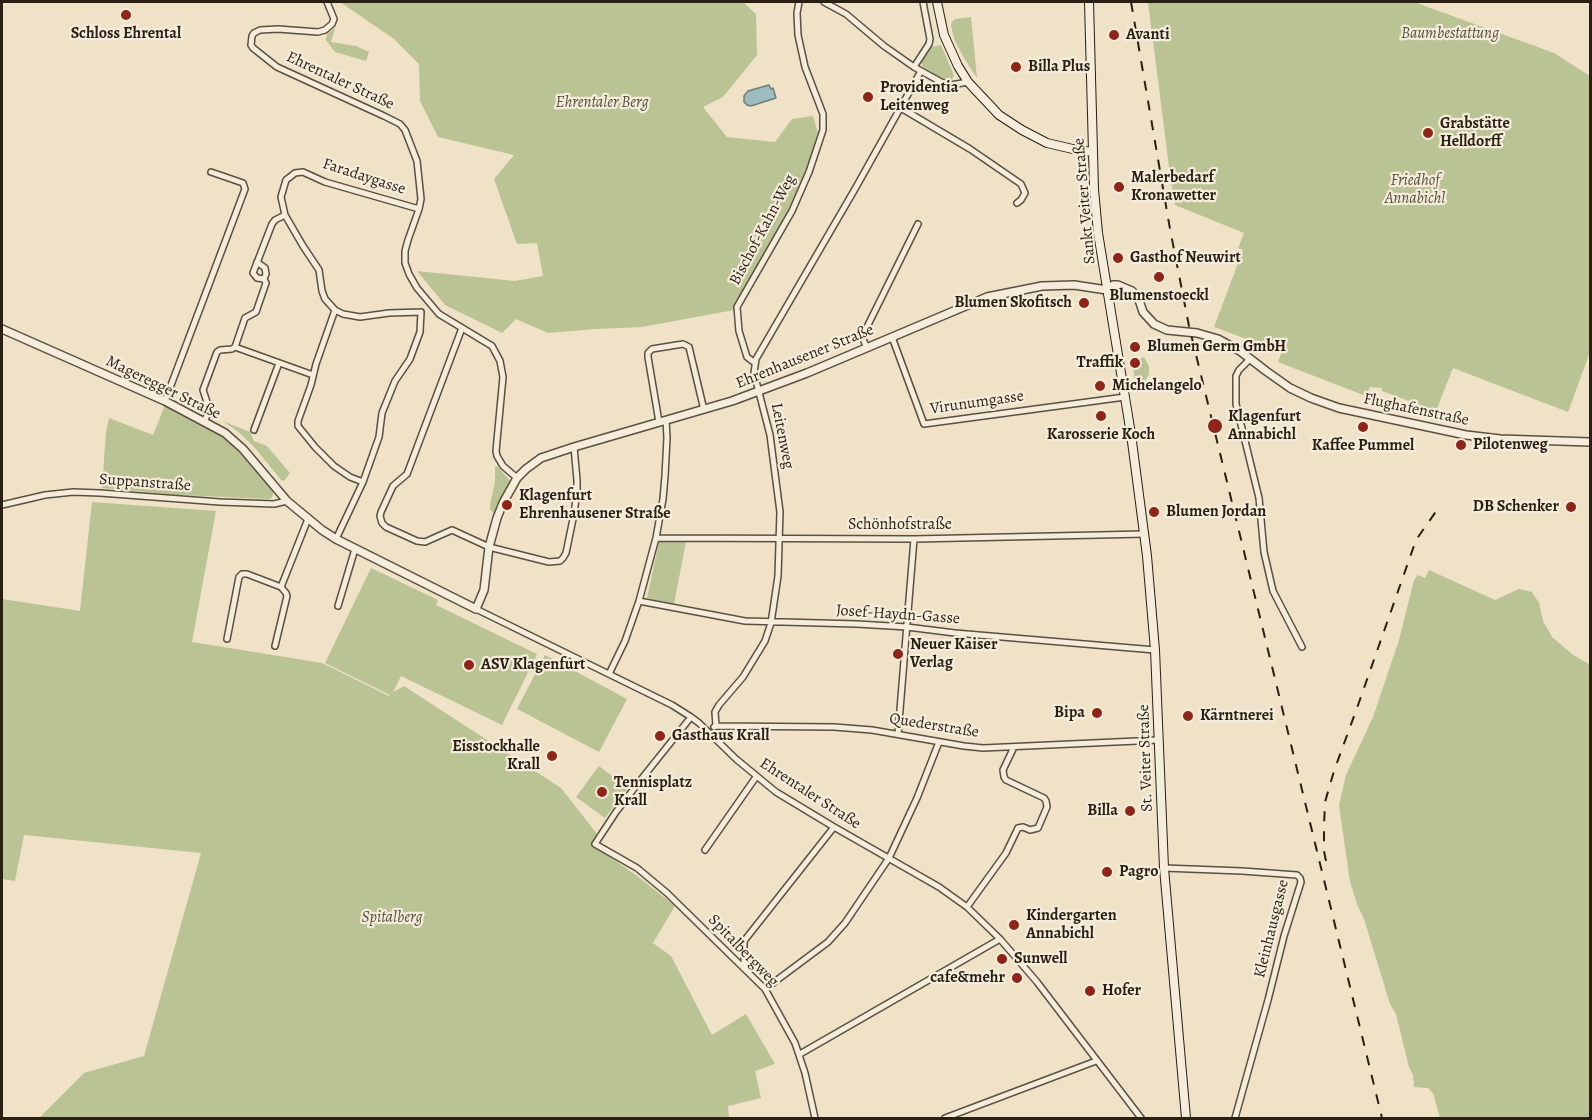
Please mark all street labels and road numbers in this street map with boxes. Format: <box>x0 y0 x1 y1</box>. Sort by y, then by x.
street label: Ehrentaler Straße <box>283 48 397 114</box>
street label: Sankt Veiter Straße <box>1070 137 1100 265</box>
street label: Faradaygasse <box>320 155 408 199</box>
street label: Bischof-Kahn-Weg <box>726 171 800 289</box>
street label: Ehrenhausener Straße <box>733 321 877 393</box>
street label: Mageregger Straße <box>102 352 224 424</box>
street label: Virunumgasse <box>929 387 1025 419</box>
street label: Flughafenstraße <box>1361 389 1471 431</box>
street label: Leitenweg <box>766 401 798 471</box>
street label: Suppanstraße <box>98 470 192 496</box>
street label: Schönhofstraße <box>848 515 952 535</box>
street label: Josef-Haydn-Gasse <box>835 601 961 629</box>
street label: St. Veiter Straße <box>1135 704 1157 812</box>
street label: Quederstraße <box>888 709 980 743</box>
street label: Ehrentaler Straße <box>756 754 864 834</box>
street label: Kleinhausgasse <box>1250 878 1294 980</box>
street label: Spitalbergweg <box>704 911 782 991</box>

